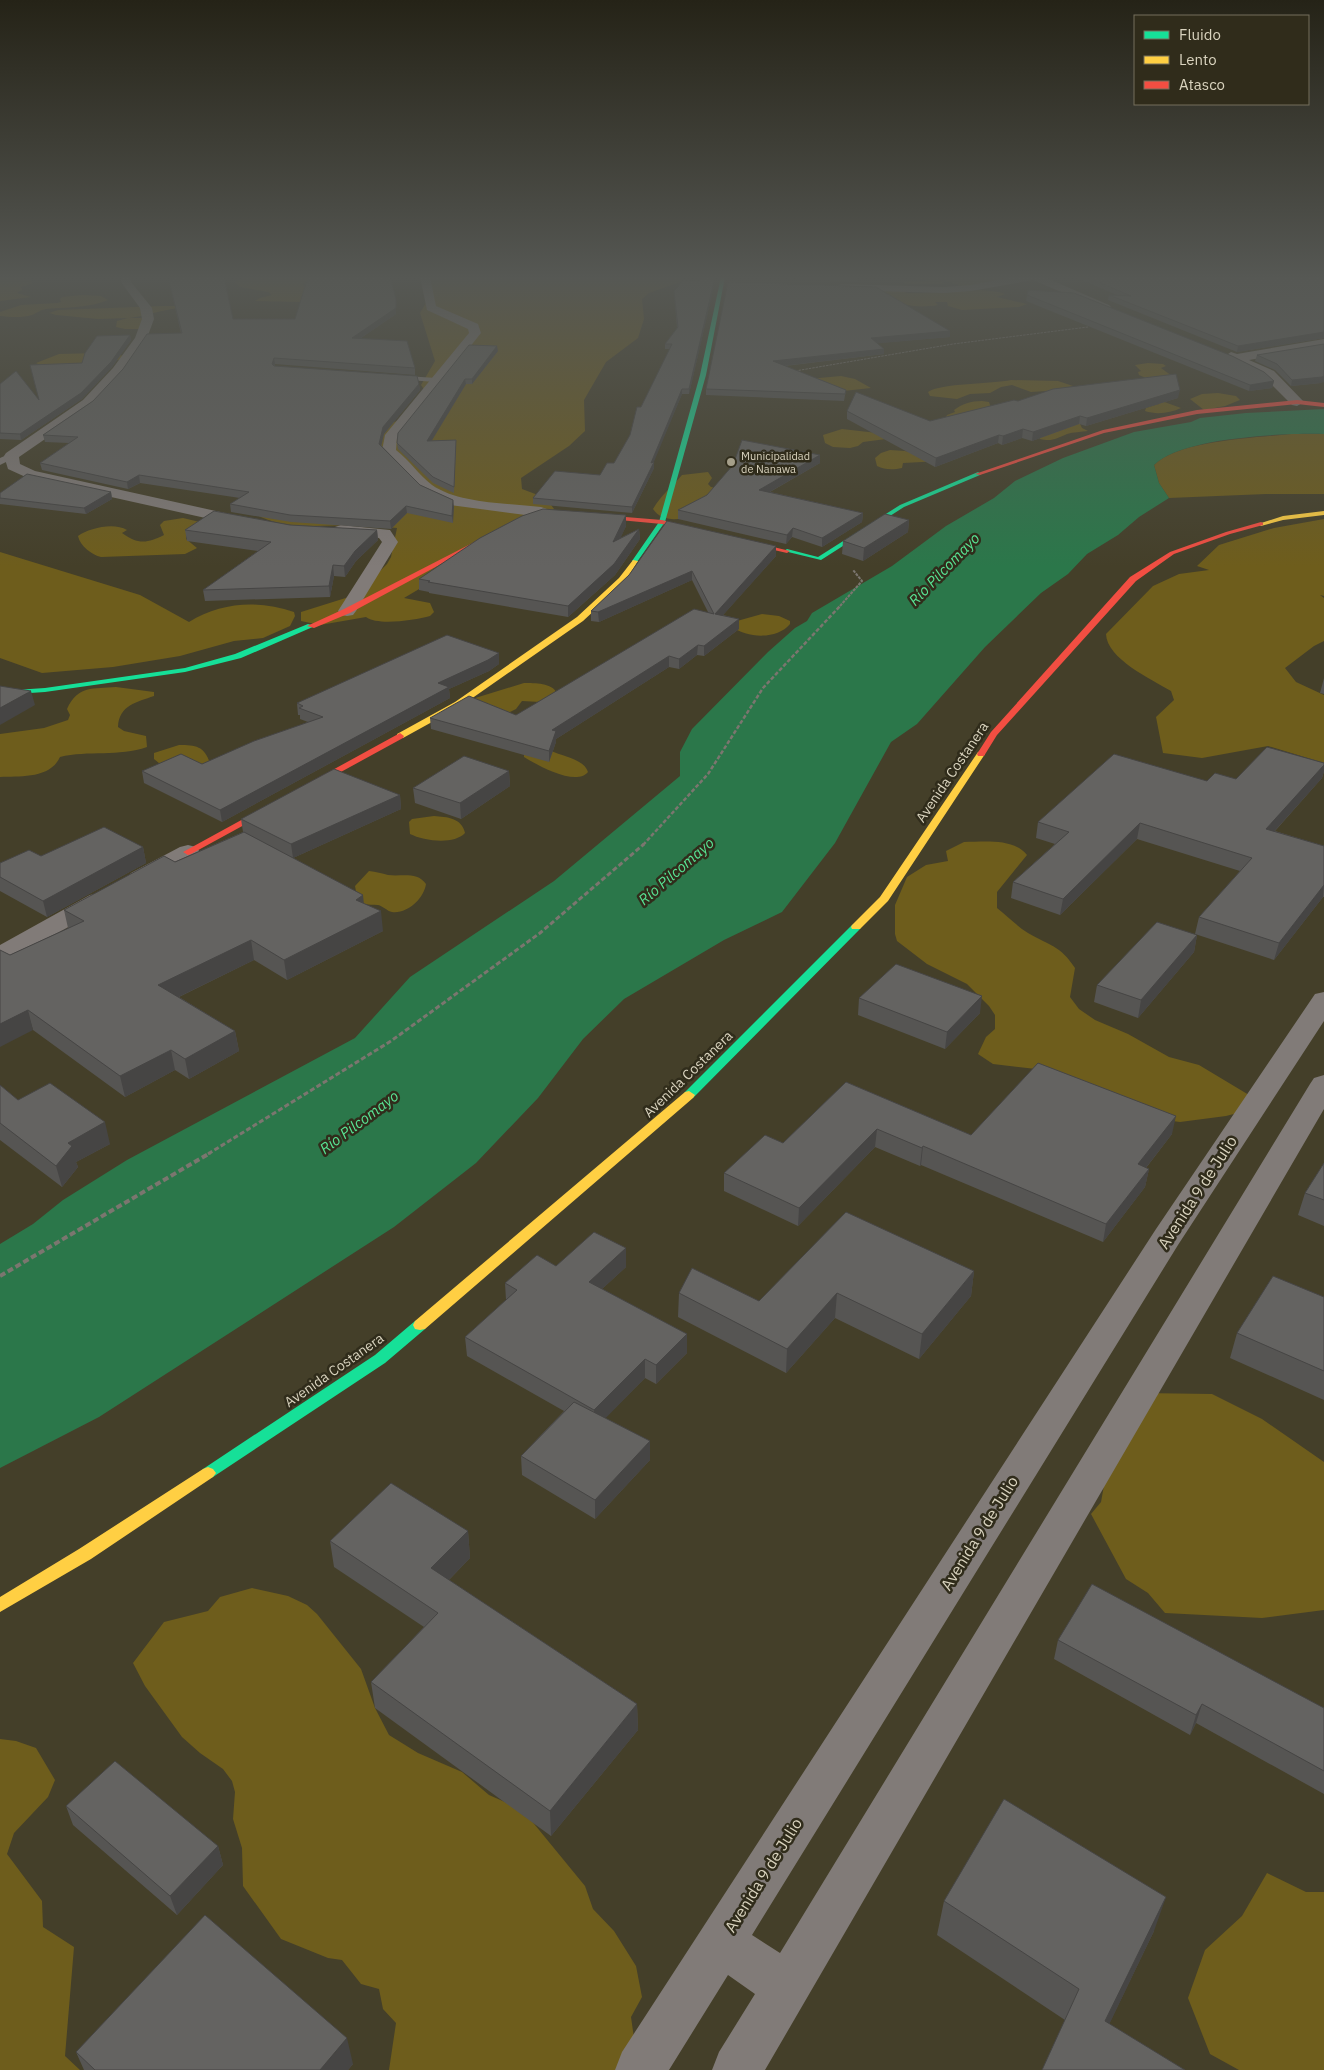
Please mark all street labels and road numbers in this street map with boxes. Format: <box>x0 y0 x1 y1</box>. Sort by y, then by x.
street label: Avenida Costanera <box>912 718 993 826</box>
street label: Avenida Costanera <box>640 1026 737 1121</box>
street label: Avenida 9 de Julio <box>1153 1132 1241 1252</box>
street label: Avenida Costanera <box>281 1329 388 1411</box>
street label: Avenida 9 de Julio <box>936 1472 1022 1594</box>
street label: Avenida 9 de Julio <box>720 1814 806 1936</box>

